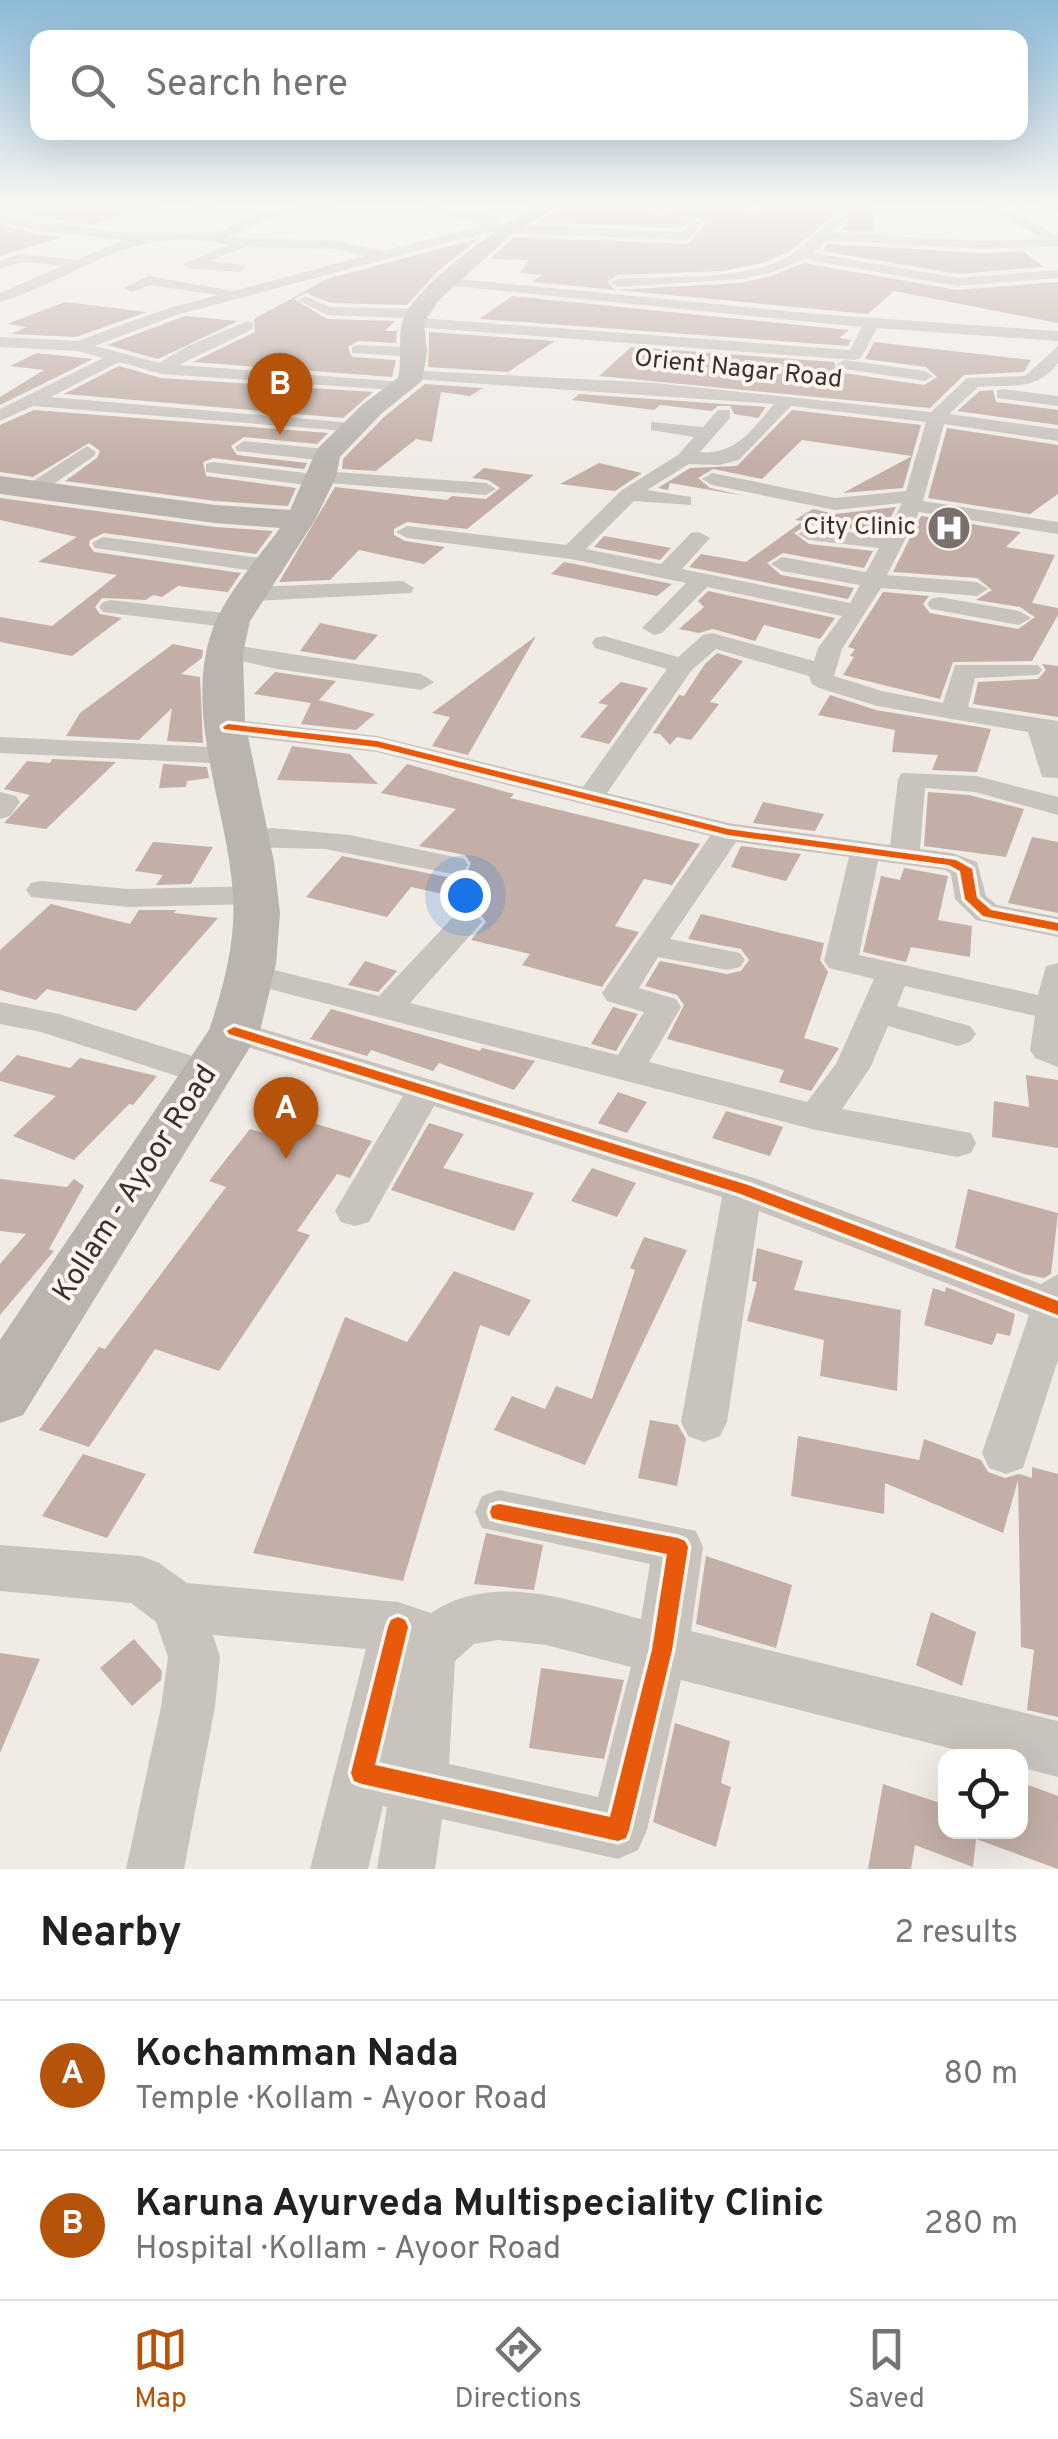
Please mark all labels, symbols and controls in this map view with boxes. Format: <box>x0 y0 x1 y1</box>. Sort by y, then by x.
search box <box>30 30 1028 140</box>
icon: search <box>65 58 120 113</box>
text: Search here <box>145 61 348 110</box>
street label: Orient Nagar Road <box>633 343 843 397</box>
pin: B <box>248 352 312 435</box>
hospital icon: City Clinic <box>926 505 972 551</box>
place label: City Clinic <box>803 512 916 544</box>
your location <box>440 870 491 921</box>
street label: Kollam - Ayoor Road <box>46 1059 226 1309</box>
pin: A <box>254 1076 318 1159</box>
map controls <box>938 1749 1028 1839</box>
button: locate <box>938 1749 1028 1839</box>
text: Nearby <box>40 1908 182 1961</box>
text: 2 results <box>894 1914 1018 1954</box>
text: Kochamman Nada <box>135 2031 459 2080</box>
text: A <box>61 2055 84 2095</box>
text: 80 m <box>944 2055 1018 2095</box>
text: Temple · Kollam - Ayoor Road <box>135 2080 547 2120</box>
text: Karuna Ayurveda Multispeciality Clinic <box>135 2181 824 2230</box>
text: B <box>61 2205 84 2245</box>
text: 280 m <box>924 2205 1018 2245</box>
text: Hospital · Kollam - Ayoor Road <box>135 2230 561 2270</box>
tab: Map <box>133 2322 188 2418</box>
tab: Directions <box>454 2322 582 2418</box>
tab: Saved <box>848 2322 925 2418</box>

